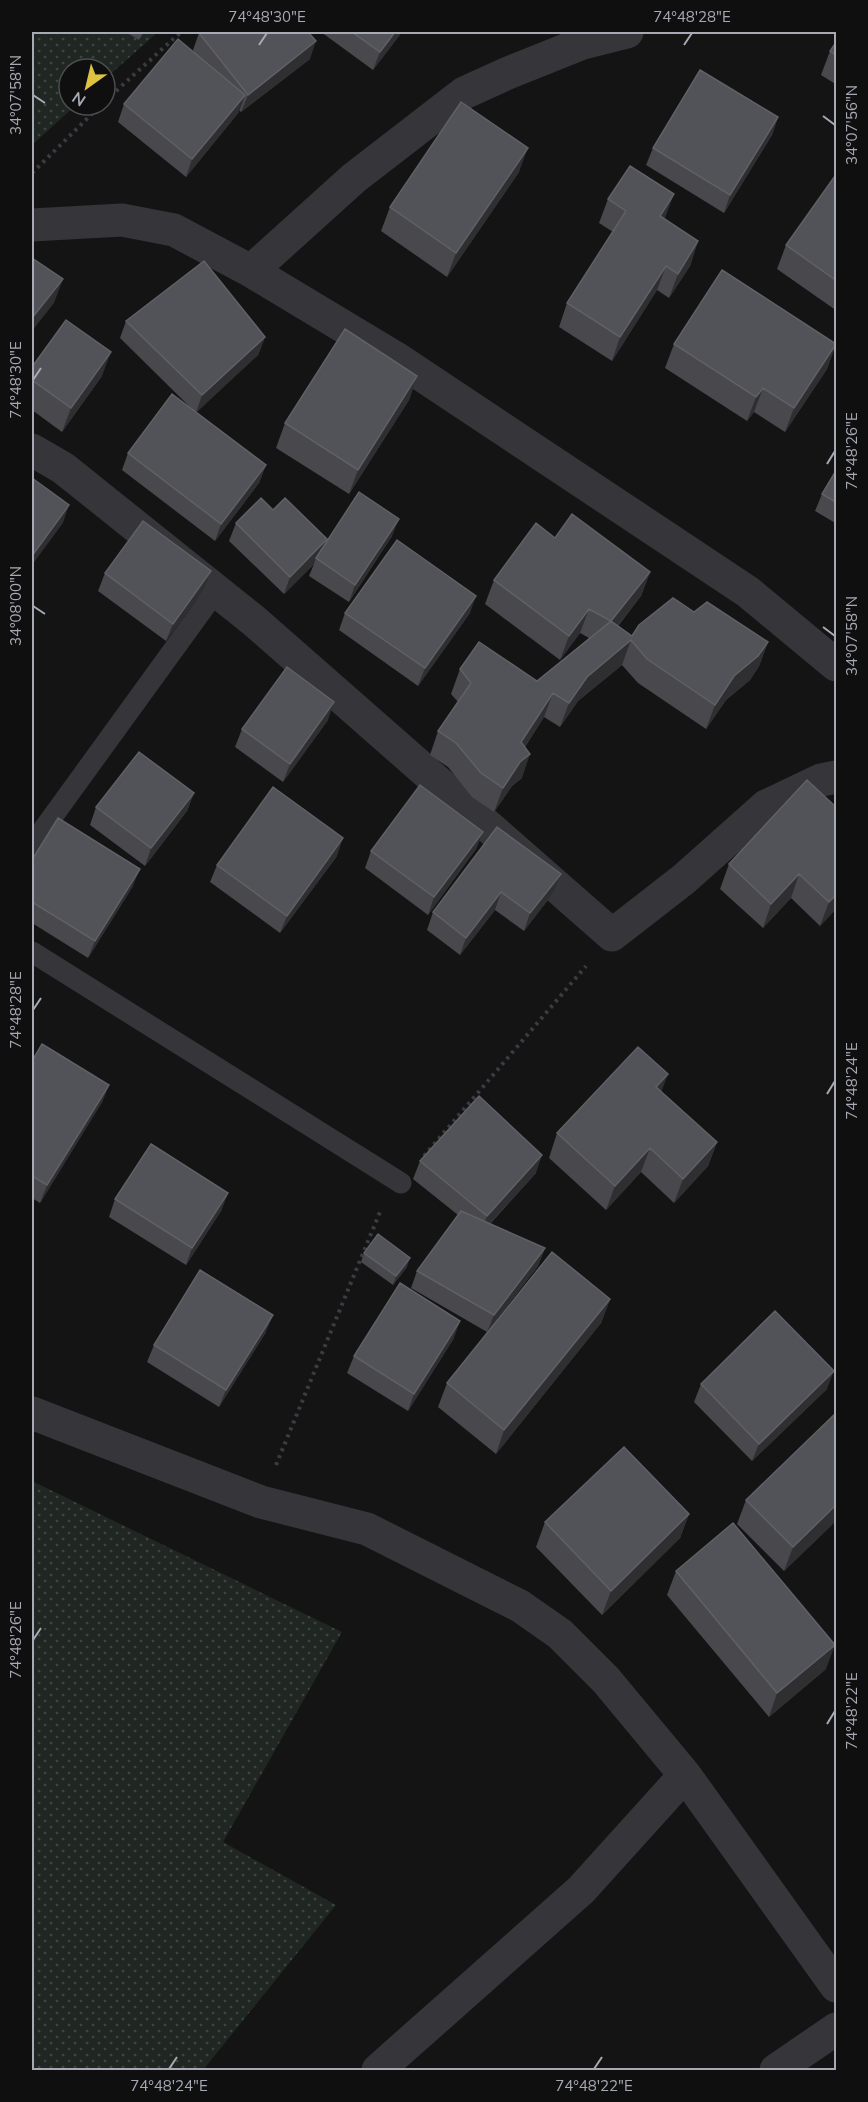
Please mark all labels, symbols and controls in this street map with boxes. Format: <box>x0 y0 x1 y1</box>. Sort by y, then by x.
text: 74°48'30"E <box>228 7 306 26</box>
text: 74°48'28"E <box>653 7 731 26</box>
text: 34°07'58"N <box>6 55 25 135</box>
north arrow <box>57 57 117 117</box>
text: 34°07'56"N <box>842 85 861 165</box>
text: N <box>68 88 89 111</box>
text: 74°48'30"E <box>6 341 25 419</box>
text: 74°48'26"E <box>842 412 861 490</box>
text: 34°08'00"N <box>6 566 25 646</box>
text: 34°07'58"N <box>842 596 861 676</box>
text: 74°48'28"E <box>6 971 25 1049</box>
text: 74°48'24"E <box>842 1042 861 1120</box>
text: 74°48'26"E <box>6 1601 25 1679</box>
text: 74°48'22"E <box>842 1672 861 1750</box>
text: 74°48'24"E <box>130 2076 208 2095</box>
text: 74°48'22"E <box>555 2076 633 2095</box>

